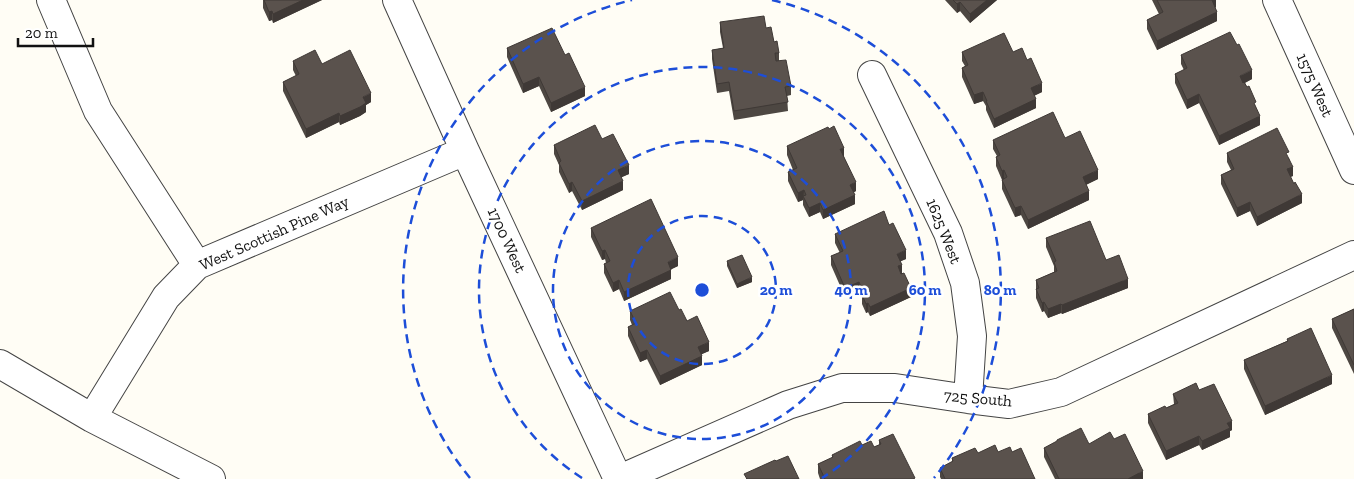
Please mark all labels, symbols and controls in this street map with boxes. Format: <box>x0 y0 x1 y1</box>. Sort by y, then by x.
scale bar <box>18 15 92 47</box>
text: 20 m <box>25 24 58 42</box>
street label: 1575 West <box>1293 50 1338 120</box>
street label: West Scottish Pine Way <box>196 191 352 275</box>
street label: 1625 West <box>922 196 966 267</box>
street label: 1700 West <box>484 204 530 276</box>
centre of rings <box>693 281 711 299</box>
text: 20 m <box>760 281 792 299</box>
text: 40 m <box>834 281 868 299</box>
text: 60 m <box>909 281 941 299</box>
text: 80 m <box>984 281 1016 299</box>
street label: 725 South <box>943 386 1013 410</box>

